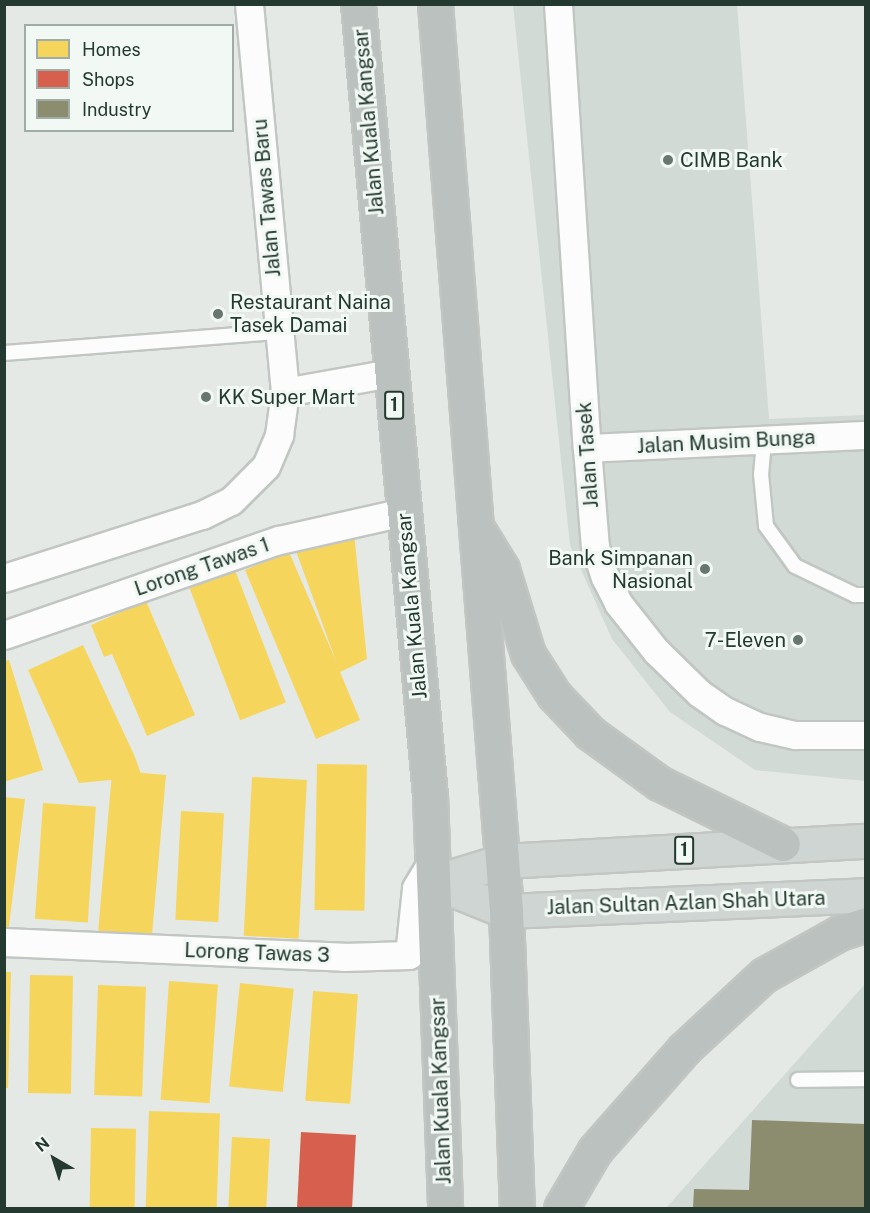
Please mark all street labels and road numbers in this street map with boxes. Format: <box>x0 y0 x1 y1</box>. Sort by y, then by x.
street label: Jalan Kuala Kangsar <box>349 28 389 216</box>
street label: Jalan Tawas Baru <box>248 118 286 278</box>
road number: 1 <box>384 390 404 420</box>
street label: Jalan Tasek <box>572 401 604 509</box>
street label: Jalan Musim Bunga <box>636 425 816 459</box>
street label: Jalan Kuala Kangsar <box>392 512 432 700</box>
street label: Lorong Tawas 1 <box>131 533 273 601</box>
road number: 1 <box>674 835 694 865</box>
street label: Jalan Sultan Azlan Shah Utara <box>546 886 826 920</box>
street label: Lorong Tawas 3 <box>184 938 330 968</box>
street label: Jalan Kuala Kangsar <box>426 997 456 1185</box>

